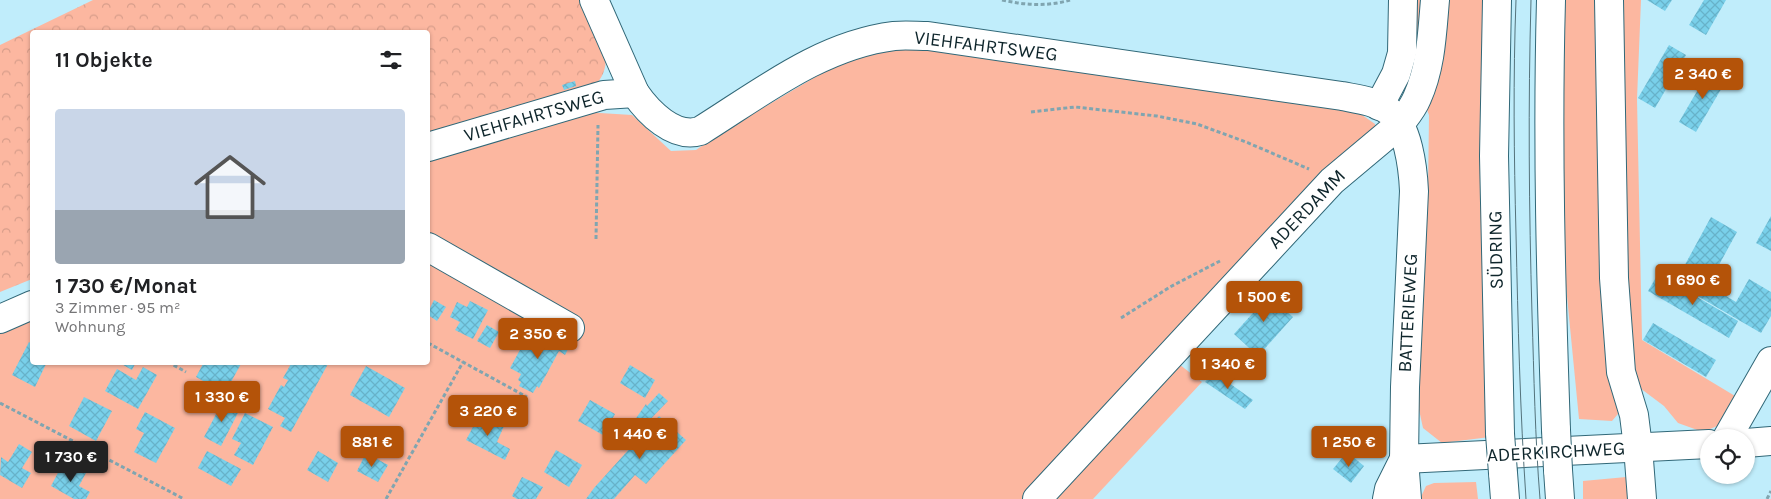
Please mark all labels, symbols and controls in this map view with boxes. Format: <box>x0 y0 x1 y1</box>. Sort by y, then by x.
street label: VIEHFAHRTSWEG <box>913 26 1059 66</box>
icon: filters <box>377 46 405 74</box>
text: 11 Objekte <box>55 48 153 72</box>
pin: 2 340 € <box>1657 58 1749 100</box>
text: 2 340 € <box>1674 64 1732 83</box>
street label: VIEHFAHRTSWEG <box>462 86 606 146</box>
icon: home <box>185 142 275 232</box>
street label: ADERDAMM <box>1264 165 1350 253</box>
street label: SÜDRING <box>1484 211 1508 289</box>
street label: BATTERIEWEG <box>1394 253 1422 373</box>
pin: 1 690 € <box>1647 264 1739 306</box>
text: 1 690 € <box>1666 270 1720 289</box>
text: 1 730 €/Monat <box>55 274 197 298</box>
pin: 1 500 € <box>1218 280 1310 323</box>
text: 1 500 € <box>1237 287 1291 306</box>
text: 3 Zimmer · 95 m² <box>55 298 180 317</box>
text: Wohnung <box>55 317 125 336</box>
pin: 2 350 € <box>492 318 584 360</box>
text: 2 350 € <box>509 324 567 343</box>
pin: 1 340 € <box>1182 348 1274 390</box>
text: 1 340 € <box>1201 354 1255 373</box>
pin: 1 330 € <box>176 380 268 423</box>
text: 1 330 € <box>195 387 249 406</box>
pin: 3 220 € <box>442 394 534 437</box>
text: 3 220 € <box>459 401 517 420</box>
pin: 1 440 € <box>594 418 686 460</box>
text: 1 440 € <box>613 424 667 443</box>
pin: 881 € <box>337 426 407 468</box>
pin: 1 250 € <box>1303 426 1395 468</box>
map controls <box>1700 429 1755 484</box>
button: locate <box>1700 429 1755 484</box>
text: 881 € <box>352 432 392 451</box>
text: 1 250 € <box>1322 432 1376 451</box>
street label: ADERKIRCHWEG <box>1486 437 1626 467</box>
pin: 1 730 € <box>25 440 117 483</box>
text: 1 730 € <box>45 447 97 466</box>

